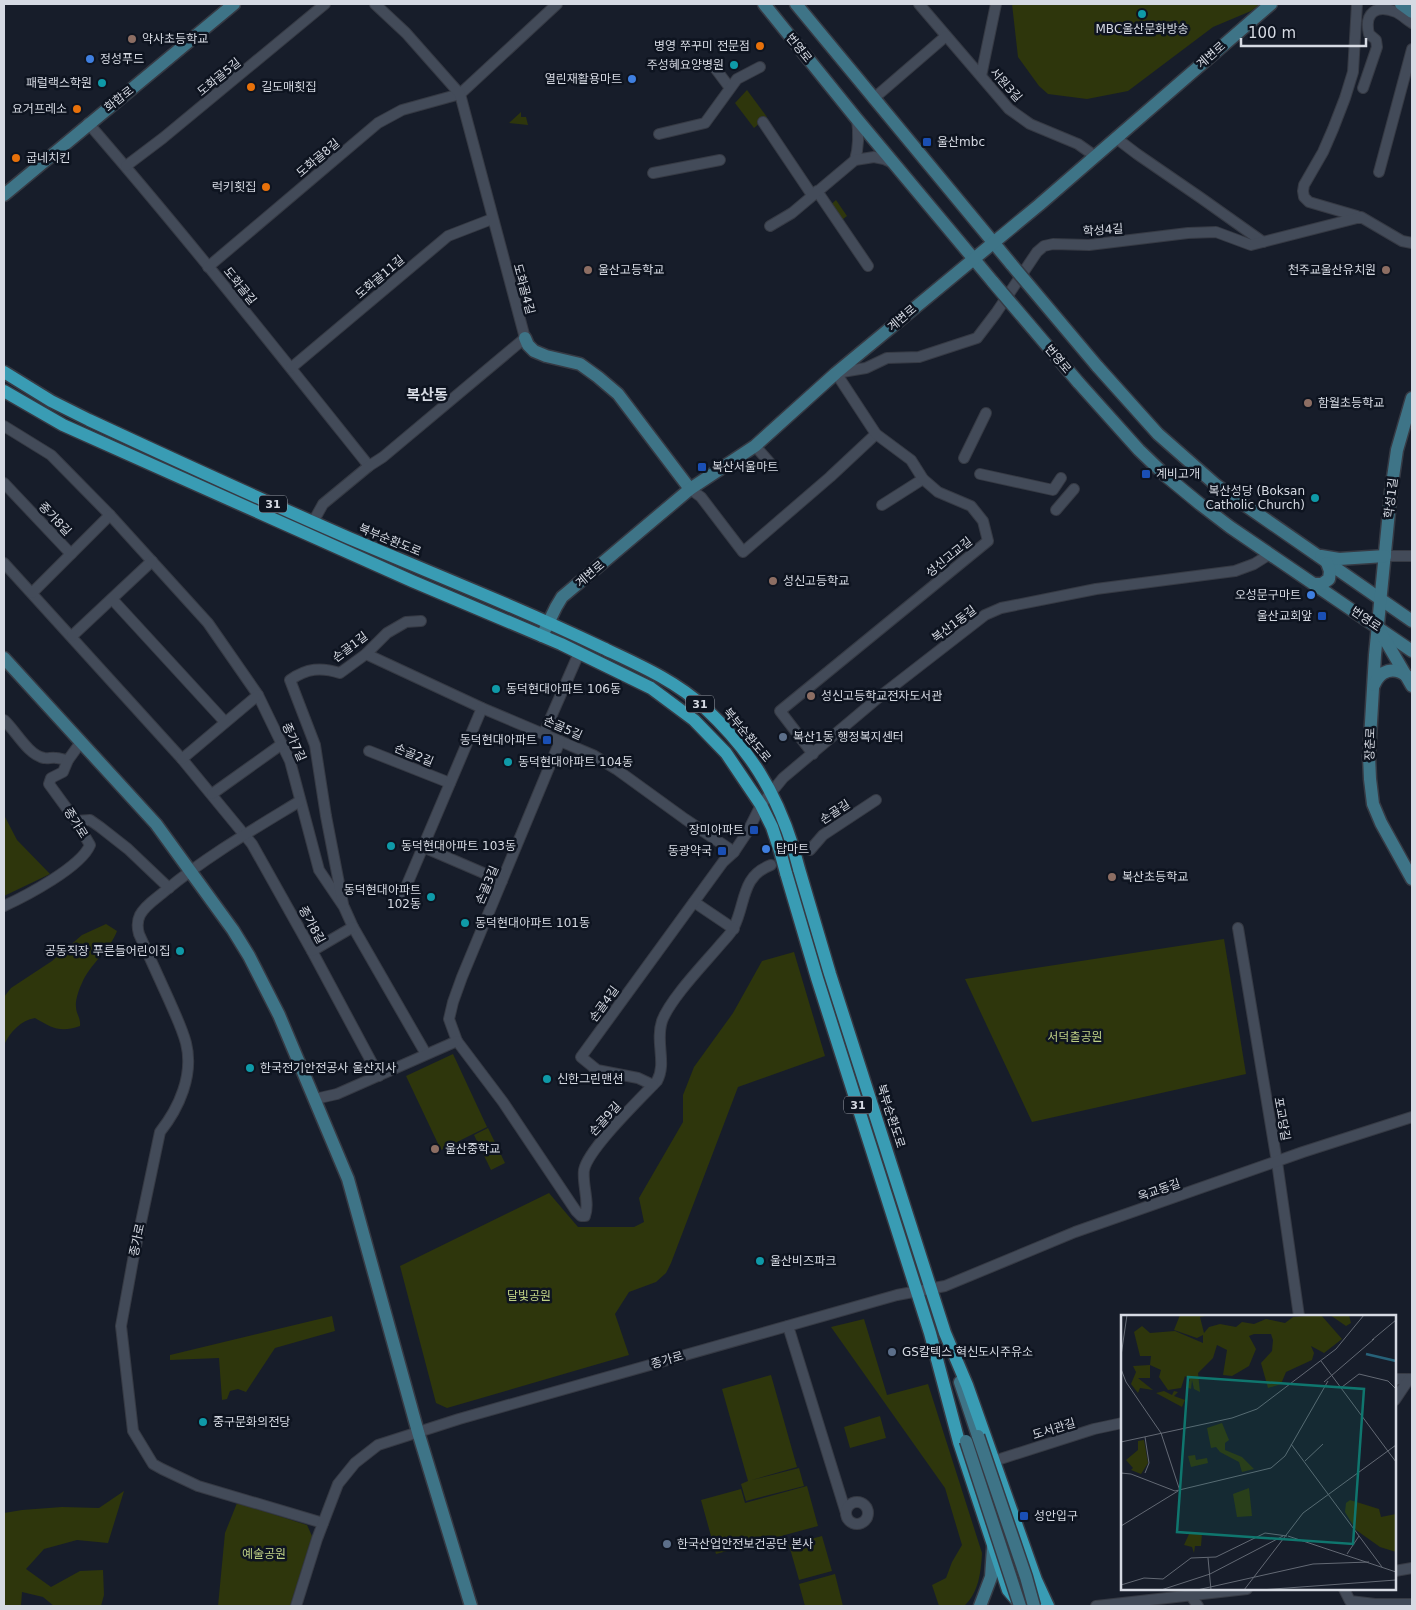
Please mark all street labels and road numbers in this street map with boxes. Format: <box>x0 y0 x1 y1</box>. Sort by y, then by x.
street label: 번영로 <box>783 31 815 65</box>
street label: 계변로 <box>1194 39 1228 71</box>
street label: 도화골5길 <box>194 55 244 99</box>
street label: 서원3길 <box>987 65 1025 105</box>
street label: 화합로 <box>102 83 136 115</box>
street label: 도화골8길 <box>294 136 342 180</box>
street label: 학성4길 <box>1082 222 1124 238</box>
street label: 도화골11길 <box>353 253 407 301</box>
street label: 도화골4길 <box>511 262 537 316</box>
street label: 도화골길 <box>221 264 259 308</box>
street label: 계변로 <box>885 302 919 334</box>
street label: 번영로 <box>1042 342 1074 376</box>
street label: 학성1길 <box>1382 477 1400 519</box>
road number: 31 <box>259 496 287 512</box>
street label: 종가8길 <box>36 499 74 539</box>
street label: 북부순환도로 <box>357 521 423 559</box>
street label: 성신고교길 <box>923 534 975 580</box>
street label: 계변로 <box>573 558 607 590</box>
street label: 복산1동길 <box>929 603 979 645</box>
street label: 번영로 <box>1348 604 1384 634</box>
street label: 손골1길 <box>330 629 370 665</box>
road number: 31 <box>686 696 714 712</box>
street label: 북부순환도로 <box>720 705 774 765</box>
street label: 손골5길 <box>542 713 584 743</box>
street label: 종가7길 <box>279 721 309 763</box>
street label: 장춘로 <box>1362 727 1378 761</box>
street label: 손골2길 <box>392 741 436 769</box>
street label: 손골길 <box>817 797 853 827</box>
street label: 종가로 <box>61 805 91 841</box>
street label: 손골3길 <box>473 864 501 906</box>
street label: 종가8길 <box>296 904 328 946</box>
street label: 손골4길 <box>586 983 622 1025</box>
street label: 북부순환도로 <box>874 1082 908 1150</box>
road number: 31 <box>844 1096 872 1114</box>
street label: 포교당길 <box>1271 1096 1293 1142</box>
street label: 손골9길 <box>586 1099 624 1139</box>
street label: 옥교동길 <box>1136 1176 1182 1204</box>
street label: 종가로 <box>127 1222 147 1258</box>
street label: 종가로 <box>649 1349 685 1371</box>
street label: 도서관길 <box>1031 1416 1077 1442</box>

